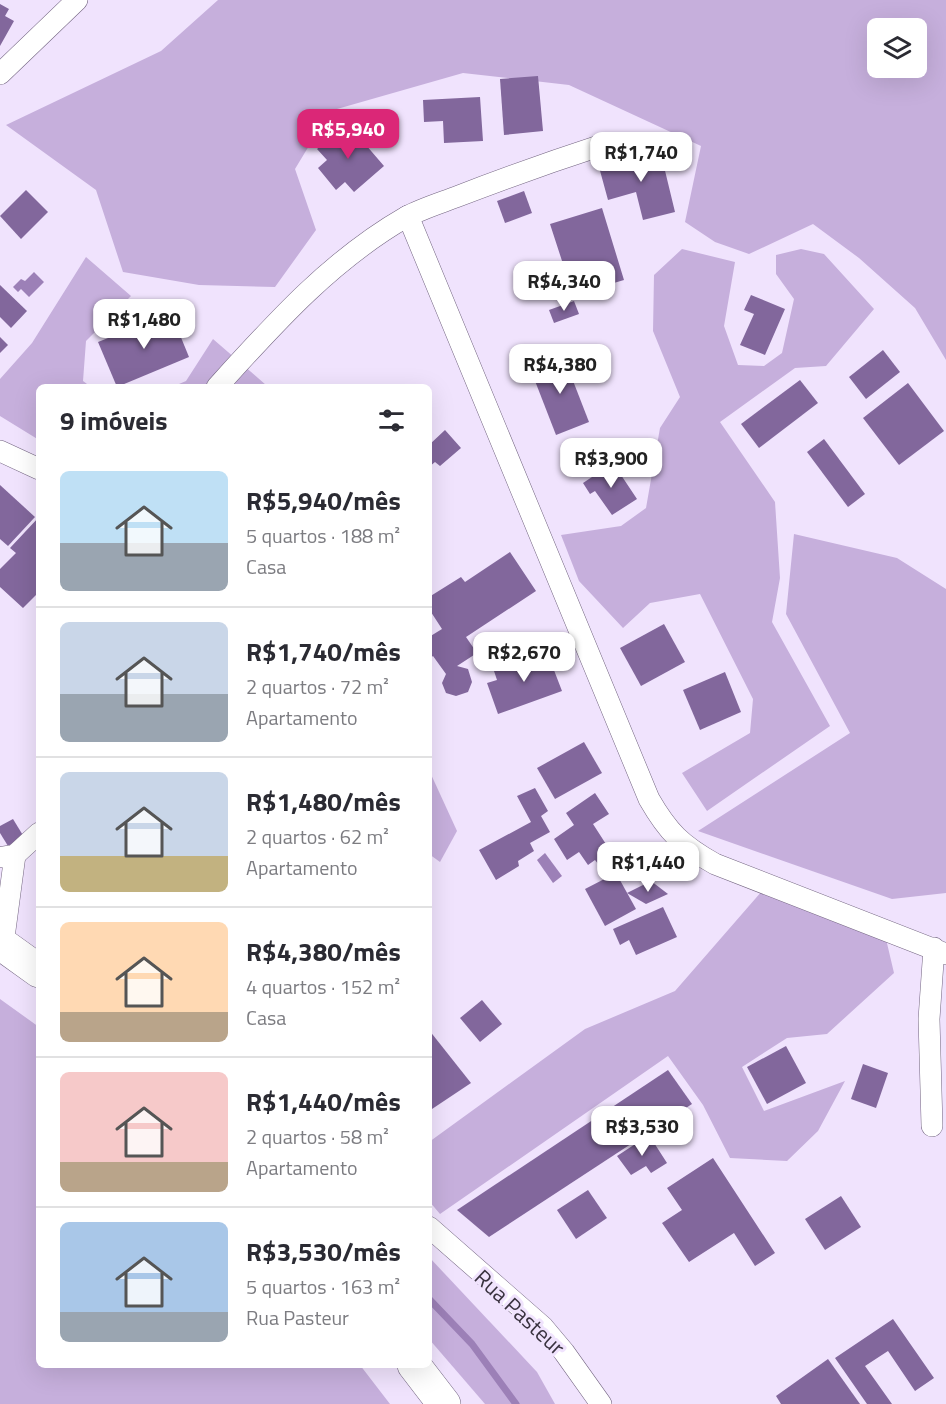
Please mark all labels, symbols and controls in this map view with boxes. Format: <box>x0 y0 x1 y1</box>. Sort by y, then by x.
map controls <box>867 18 927 78</box>
button: layers <box>867 18 927 78</box>
pin: R$5,940 <box>293 109 403 160</box>
text: R$5,940 <box>311 113 385 144</box>
pin: R$1,740 <box>586 132 696 183</box>
text: R$1,740 <box>604 136 678 167</box>
pin: R$4,340 <box>509 261 619 312</box>
text: R$4,340 <box>527 265 601 296</box>
pin: R$1,480 <box>89 299 199 350</box>
text: R$1,480 <box>107 303 181 334</box>
pin: R$4,380 <box>505 344 615 395</box>
text: R$4,380 <box>523 348 597 379</box>
text: 9 imóveis <box>60 401 167 440</box>
icon: filters <box>375 404 408 437</box>
pin: R$3,900 <box>556 438 666 489</box>
text: R$3,900 <box>574 442 648 473</box>
text: R$5,940/mês <box>246 481 401 520</box>
icon: home <box>108 495 180 567</box>
text: 5 quartos · 188 m² <box>246 520 400 551</box>
text: Casa <box>246 551 286 582</box>
text: R$1,740/mês <box>246 632 401 671</box>
pin: R$2,670 <box>469 632 579 683</box>
text: R$2,670 <box>487 636 561 667</box>
icon: home <box>108 646 180 718</box>
text: 2 quartos · 72 m² <box>246 671 389 702</box>
text: Apartamento <box>246 702 358 733</box>
text: R$1,480/mês <box>246 782 401 821</box>
icon: home <box>108 796 180 868</box>
text: 2 quartos · 62 m² <box>246 821 389 852</box>
pin: R$1,440 <box>593 842 703 893</box>
text: R$1,440 <box>611 846 685 877</box>
text: Apartamento <box>246 852 358 883</box>
text: R$4,380/mês <box>246 932 401 971</box>
icon: home <box>108 946 180 1018</box>
text: 4 quartos · 152 m² <box>246 971 400 1002</box>
text: Casa <box>246 1002 286 1033</box>
text: R$1,440/mês <box>246 1082 401 1121</box>
icon: home <box>108 1096 180 1168</box>
pin: R$3,530 <box>587 1106 697 1157</box>
text: R$3,530 <box>605 1110 679 1141</box>
text: 2 quartos · 58 m² <box>246 1121 389 1152</box>
text: Apartamento <box>246 1152 358 1183</box>
text: R$3,530/mês <box>246 1232 401 1271</box>
icon: home <box>108 1246 180 1318</box>
street label: Rua Pasteur <box>467 1261 573 1363</box>
text: 5 quartos · 163 m² <box>246 1271 400 1302</box>
text: Rua Pasteur <box>246 1302 349 1333</box>

